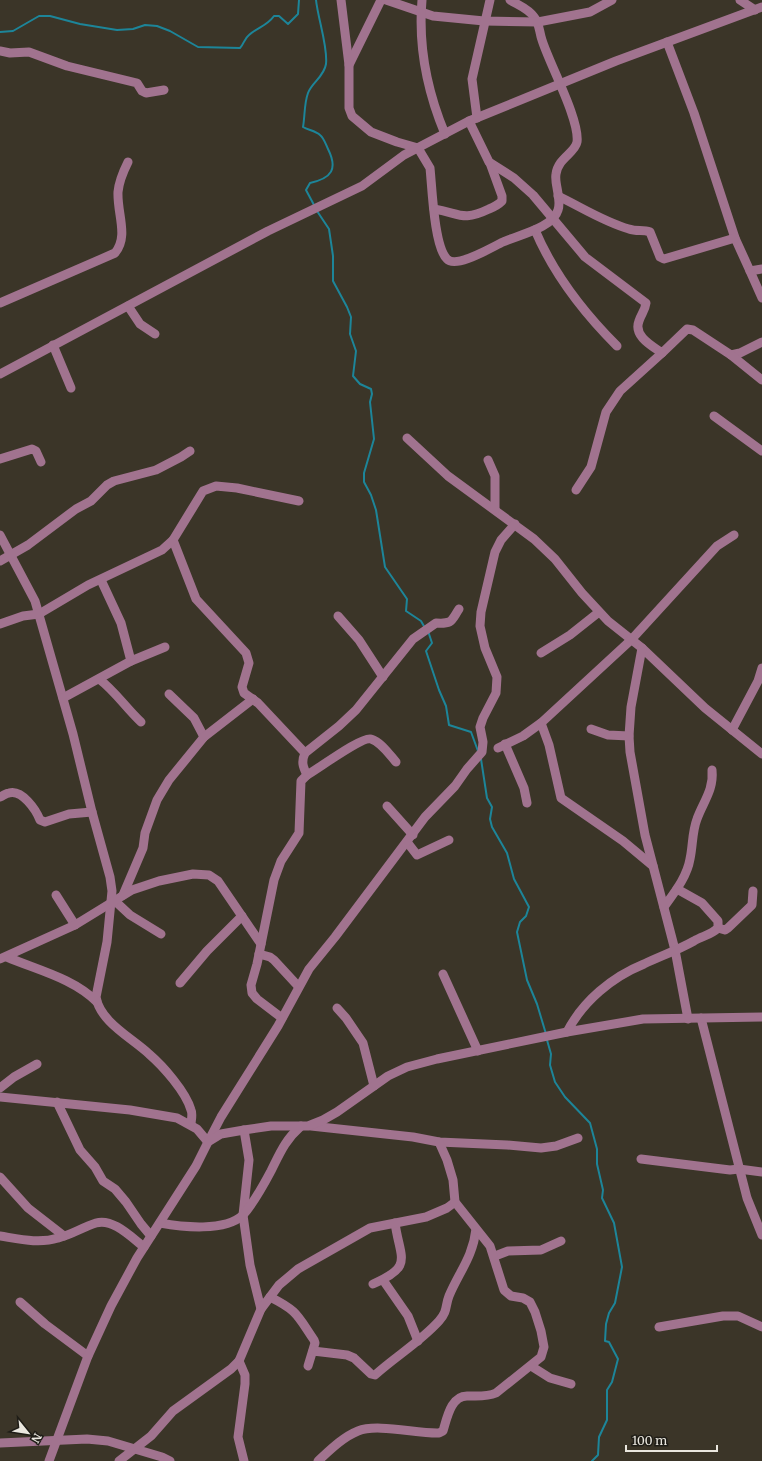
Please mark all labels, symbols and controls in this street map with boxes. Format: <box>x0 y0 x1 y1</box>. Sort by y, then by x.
north arrow <box>8 1413 48 1453</box>
scale bar <box>626 1427 717 1453</box>
text: N <box>28 1431 45 1446</box>
text: 100 m <box>632 1433 667 1448</box>

